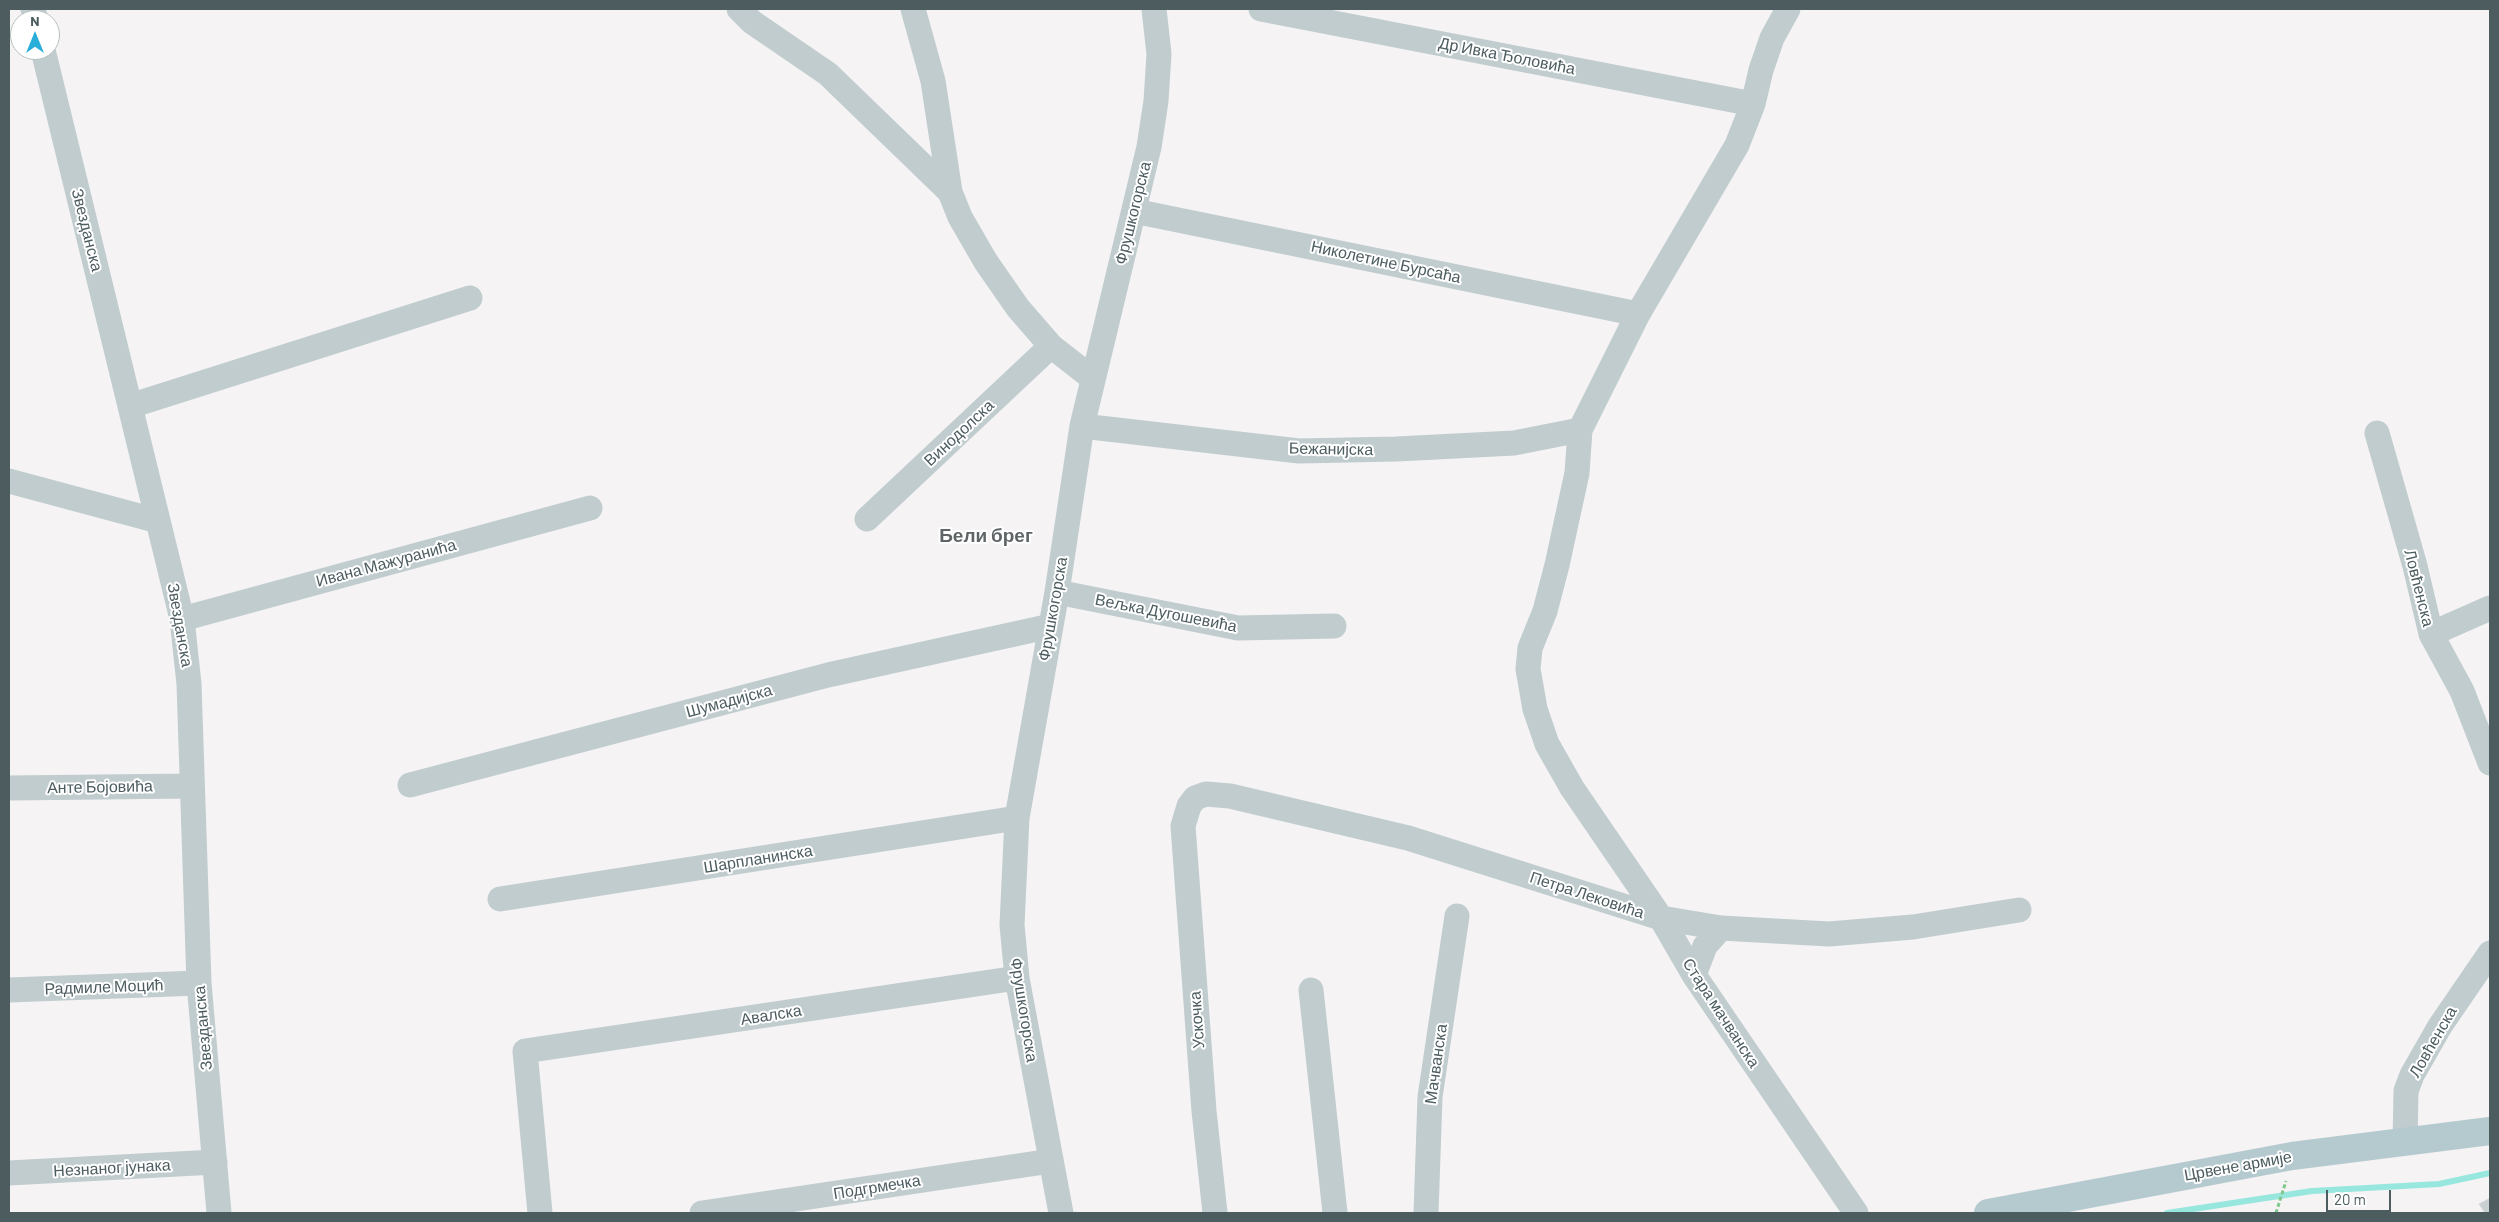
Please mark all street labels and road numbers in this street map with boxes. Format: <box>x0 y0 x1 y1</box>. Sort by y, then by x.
street label: Др Ивка Ђоловића <box>1437 33 1577 79</box>
street label: Фрушкогорска <box>1111 160 1155 266</box>
street label: Звезданска <box>67 187 107 273</box>
street label: Николетине Бурсаћа <box>1309 237 1463 287</box>
street label: Винодолска <box>920 396 998 470</box>
street label: Бежанијска <box>1289 439 1373 459</box>
street label: Ивана Мажуранића <box>314 535 458 591</box>
street label: Ловћенска <box>2400 547 2438 629</box>
street label: Фрушкогорска <box>1034 555 1072 663</box>
street label: Звезданска <box>163 582 197 668</box>
street label: Вељка Дугошевића <box>1093 590 1239 636</box>
street label: Шумадијска <box>684 680 774 722</box>
street label: Анте Бојовића <box>47 776 153 798</box>
street label: Шарпланинска <box>702 841 814 877</box>
street label: Петра Лековића <box>1527 867 1647 923</box>
street label: Стара мачванска <box>1678 955 1764 1071</box>
street label: Фрушкогорска <box>1006 956 1042 1064</box>
street label: Радмиле Моцић <box>44 975 164 999</box>
street label: Звезданска <box>190 985 216 1071</box>
street label: Ускочка <box>1185 991 1209 1049</box>
street label: Авалска <box>739 1001 803 1029</box>
street label: Ловћенска <box>2405 1003 2461 1081</box>
street label: Мачванска <box>1421 1023 1451 1105</box>
street label: Црвене армије <box>2183 1147 2293 1185</box>
street label: Незнаног јунака <box>53 1155 171 1181</box>
street label: Подгрмечка <box>832 1171 922 1203</box>

